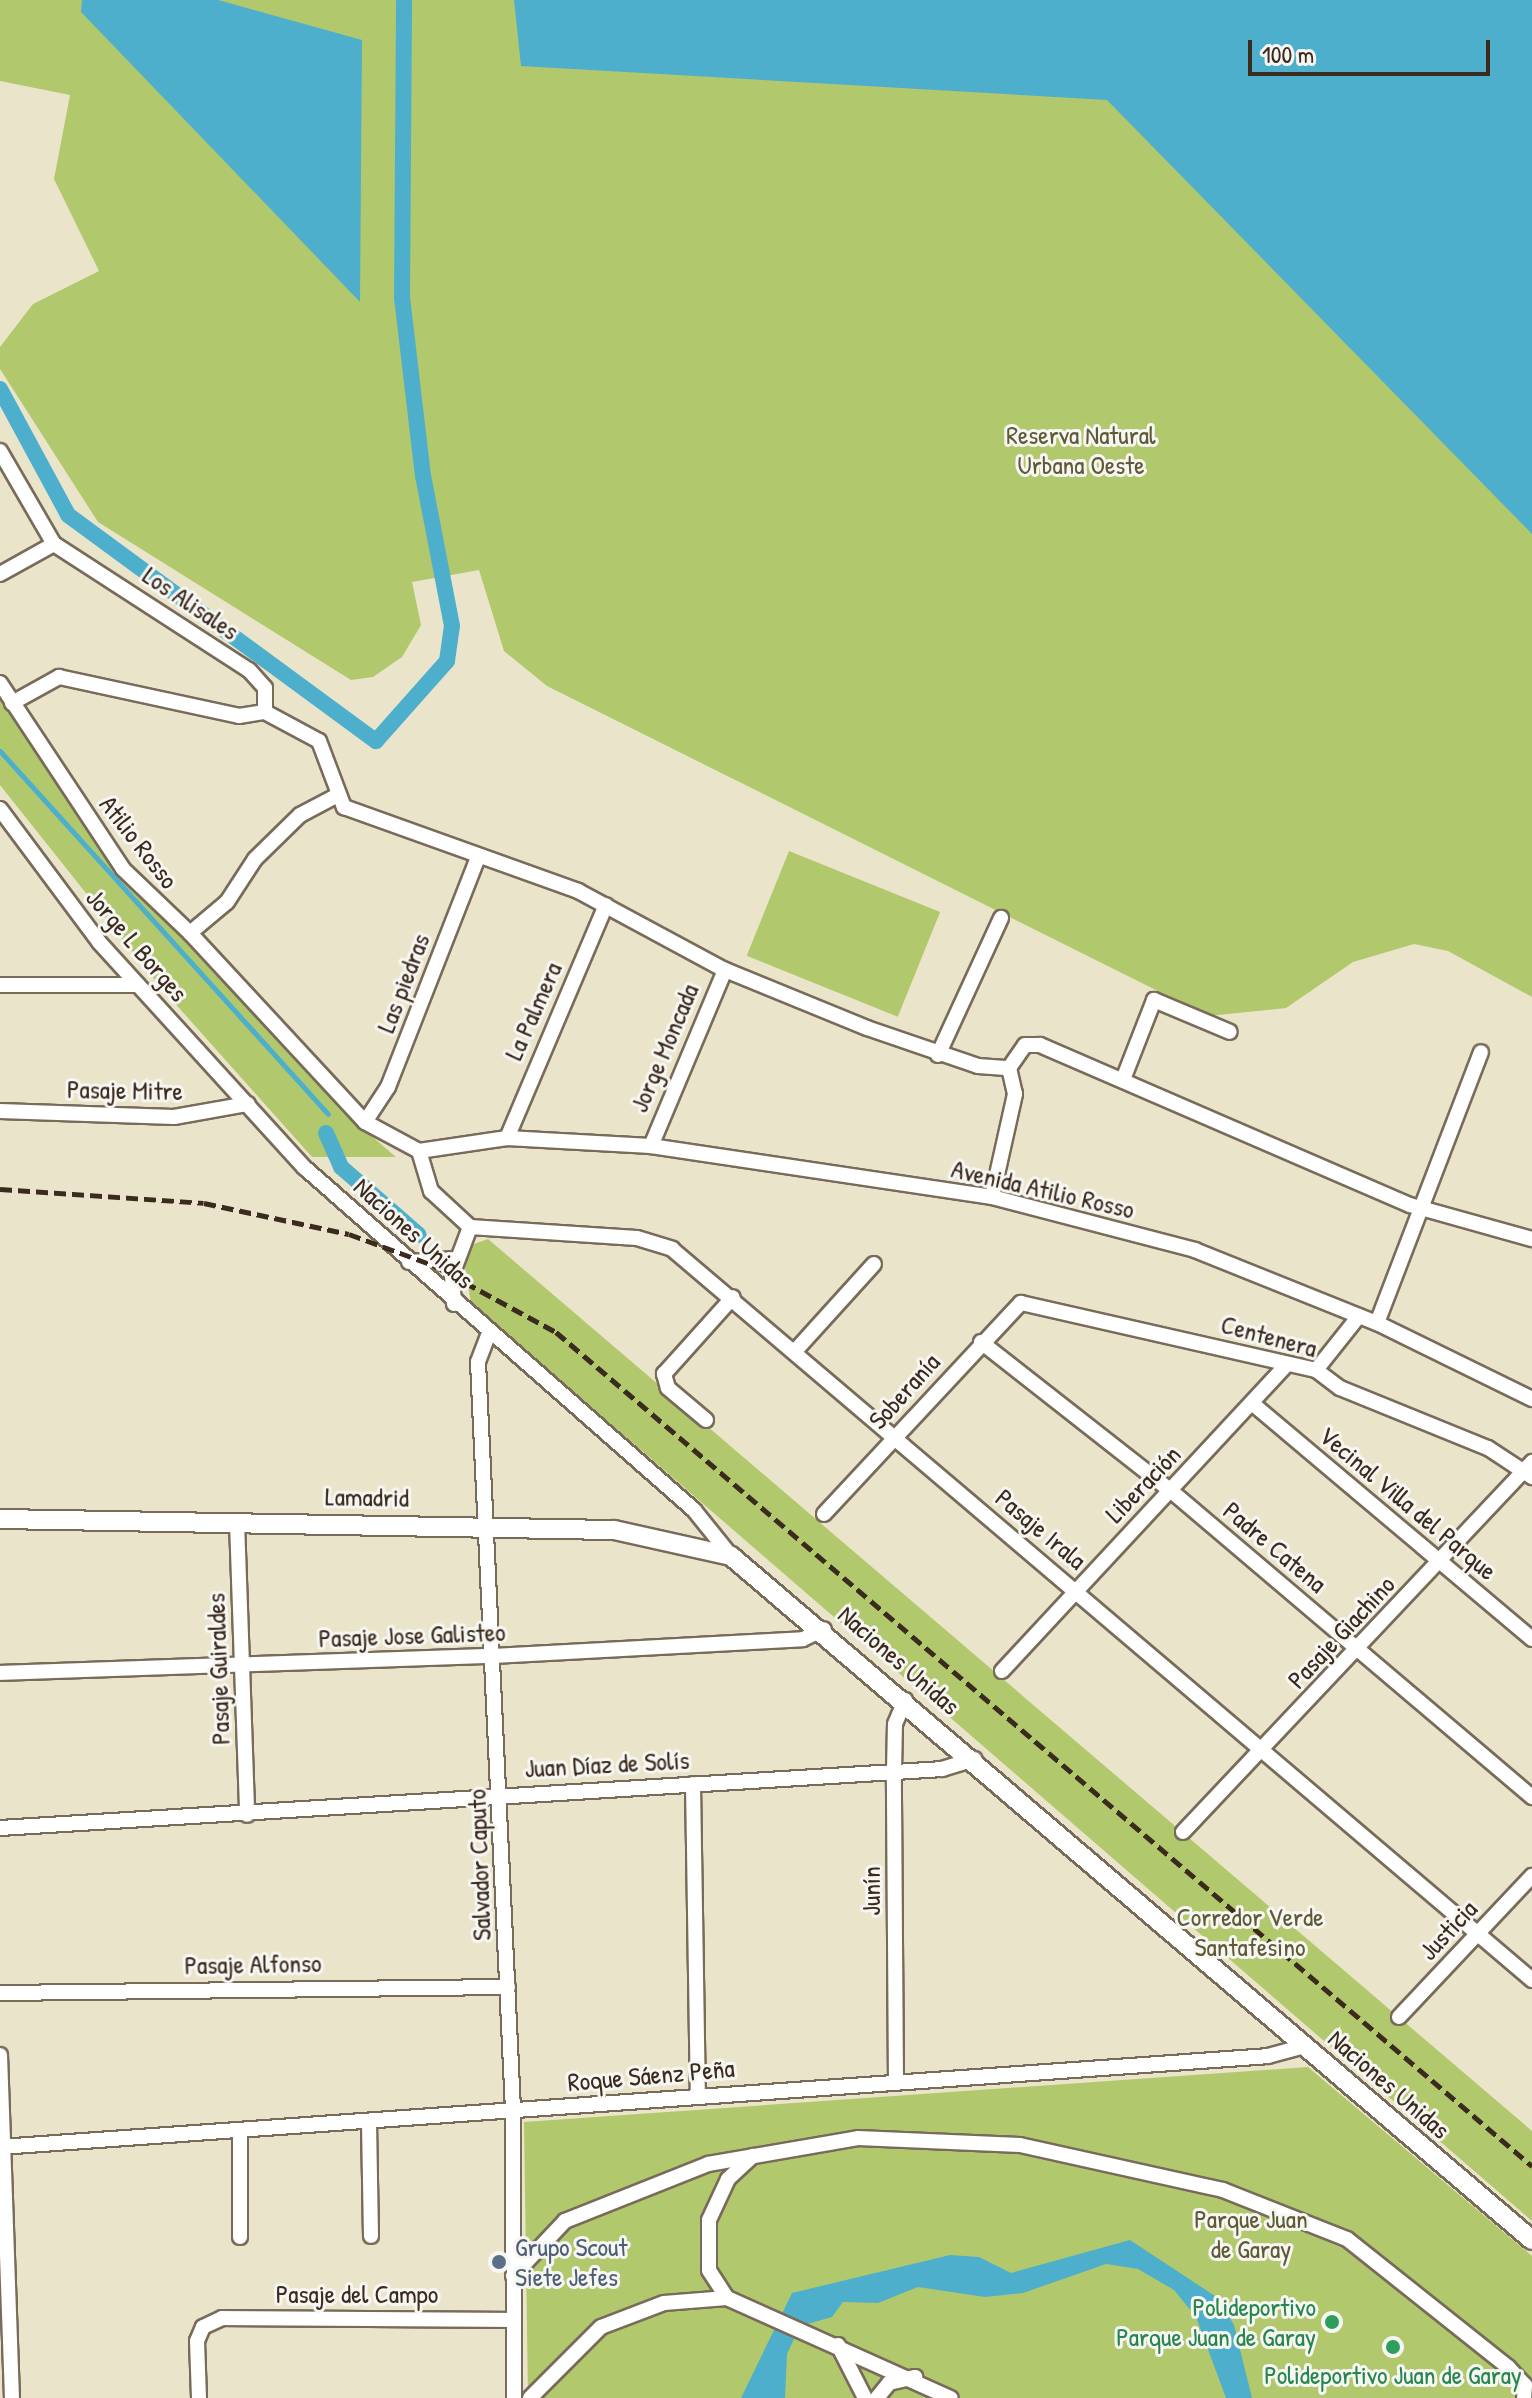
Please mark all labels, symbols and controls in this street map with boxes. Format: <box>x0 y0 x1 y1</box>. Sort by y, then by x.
scale bar <box>1252 24 1494 74</box>
text: 100 m <box>1262 38 1314 70</box>
park label: Reserva Natural Urbana Oeste <box>1006 419 1156 480</box>
street label: Los Alisales <box>137 560 245 646</box>
street label: Atilio Rosso <box>93 789 185 895</box>
street label: Jorge L Borges <box>80 882 194 1008</box>
street label: Las piedras <box>370 929 436 1037</box>
street label: La Palmera <box>498 957 568 1065</box>
street label: Jorge Moncada <box>623 979 705 1117</box>
street label: Pasaje Mitre <box>67 1073 183 1107</box>
street label: Avenida Atilio Rosso <box>949 1153 1137 1225</box>
street label: Naciones Unidas <box>348 1171 480 1295</box>
street label: Centenera <box>1218 1308 1320 1364</box>
street label: Soberanía <box>862 1347 946 1435</box>
street label: Vecinal Villa del Parque <box>1313 1420 1503 1586</box>
street label: Liberación <box>1099 1439 1187 1529</box>
street label: Lamadrid <box>325 1481 409 1513</box>
street label: Pasaje Irala <box>989 1482 1093 1576</box>
street label: Padre Catena <box>1217 1495 1333 1599</box>
street label: Pasaje Giachino <box>1281 1569 1401 1695</box>
street label: Pasaje Guiraldes <box>200 1593 236 1745</box>
street label: Naciones Unidas <box>832 1599 966 1721</box>
street label: Pasaje Jose Galisteo <box>318 1616 506 1654</box>
street label: Juan Díaz de Solís <box>524 1744 690 1784</box>
street label: Salvador Caputo <box>461 1789 497 1941</box>
street label: Junín <box>855 1866 887 1916</box>
street label: Justicia <box>1412 1893 1484 1967</box>
park label: Corredor Verde Santafesino <box>1176 1901 1324 1962</box>
street label: Pasaje Alfonso <box>184 1947 322 1981</box>
street label: Naciones Unidas <box>1322 2023 1456 2145</box>
street label: Roque Sáenz Peña <box>566 2052 736 2098</box>
park label: Parque Juan de Garay <box>1194 2203 1308 2264</box>
place label: Grupo Scout Siete Jefes <box>515 2231 627 2292</box>
marker: Grupo Scout Siete Jefes <box>490 2253 508 2271</box>
street label: Pasaje del Campo <box>276 2278 438 2310</box>
place label: Polideportivo Parque Juan de Garay <box>1116 2291 1316 2352</box>
marker: Polideportivo Parque Juan de Garay <box>1323 2313 1341 2331</box>
marker: Polideportivo Juan de Garay <box>1384 2338 1402 2356</box>
place label: Polideportivo Juan de Garay <box>1264 2359 1522 2391</box>

